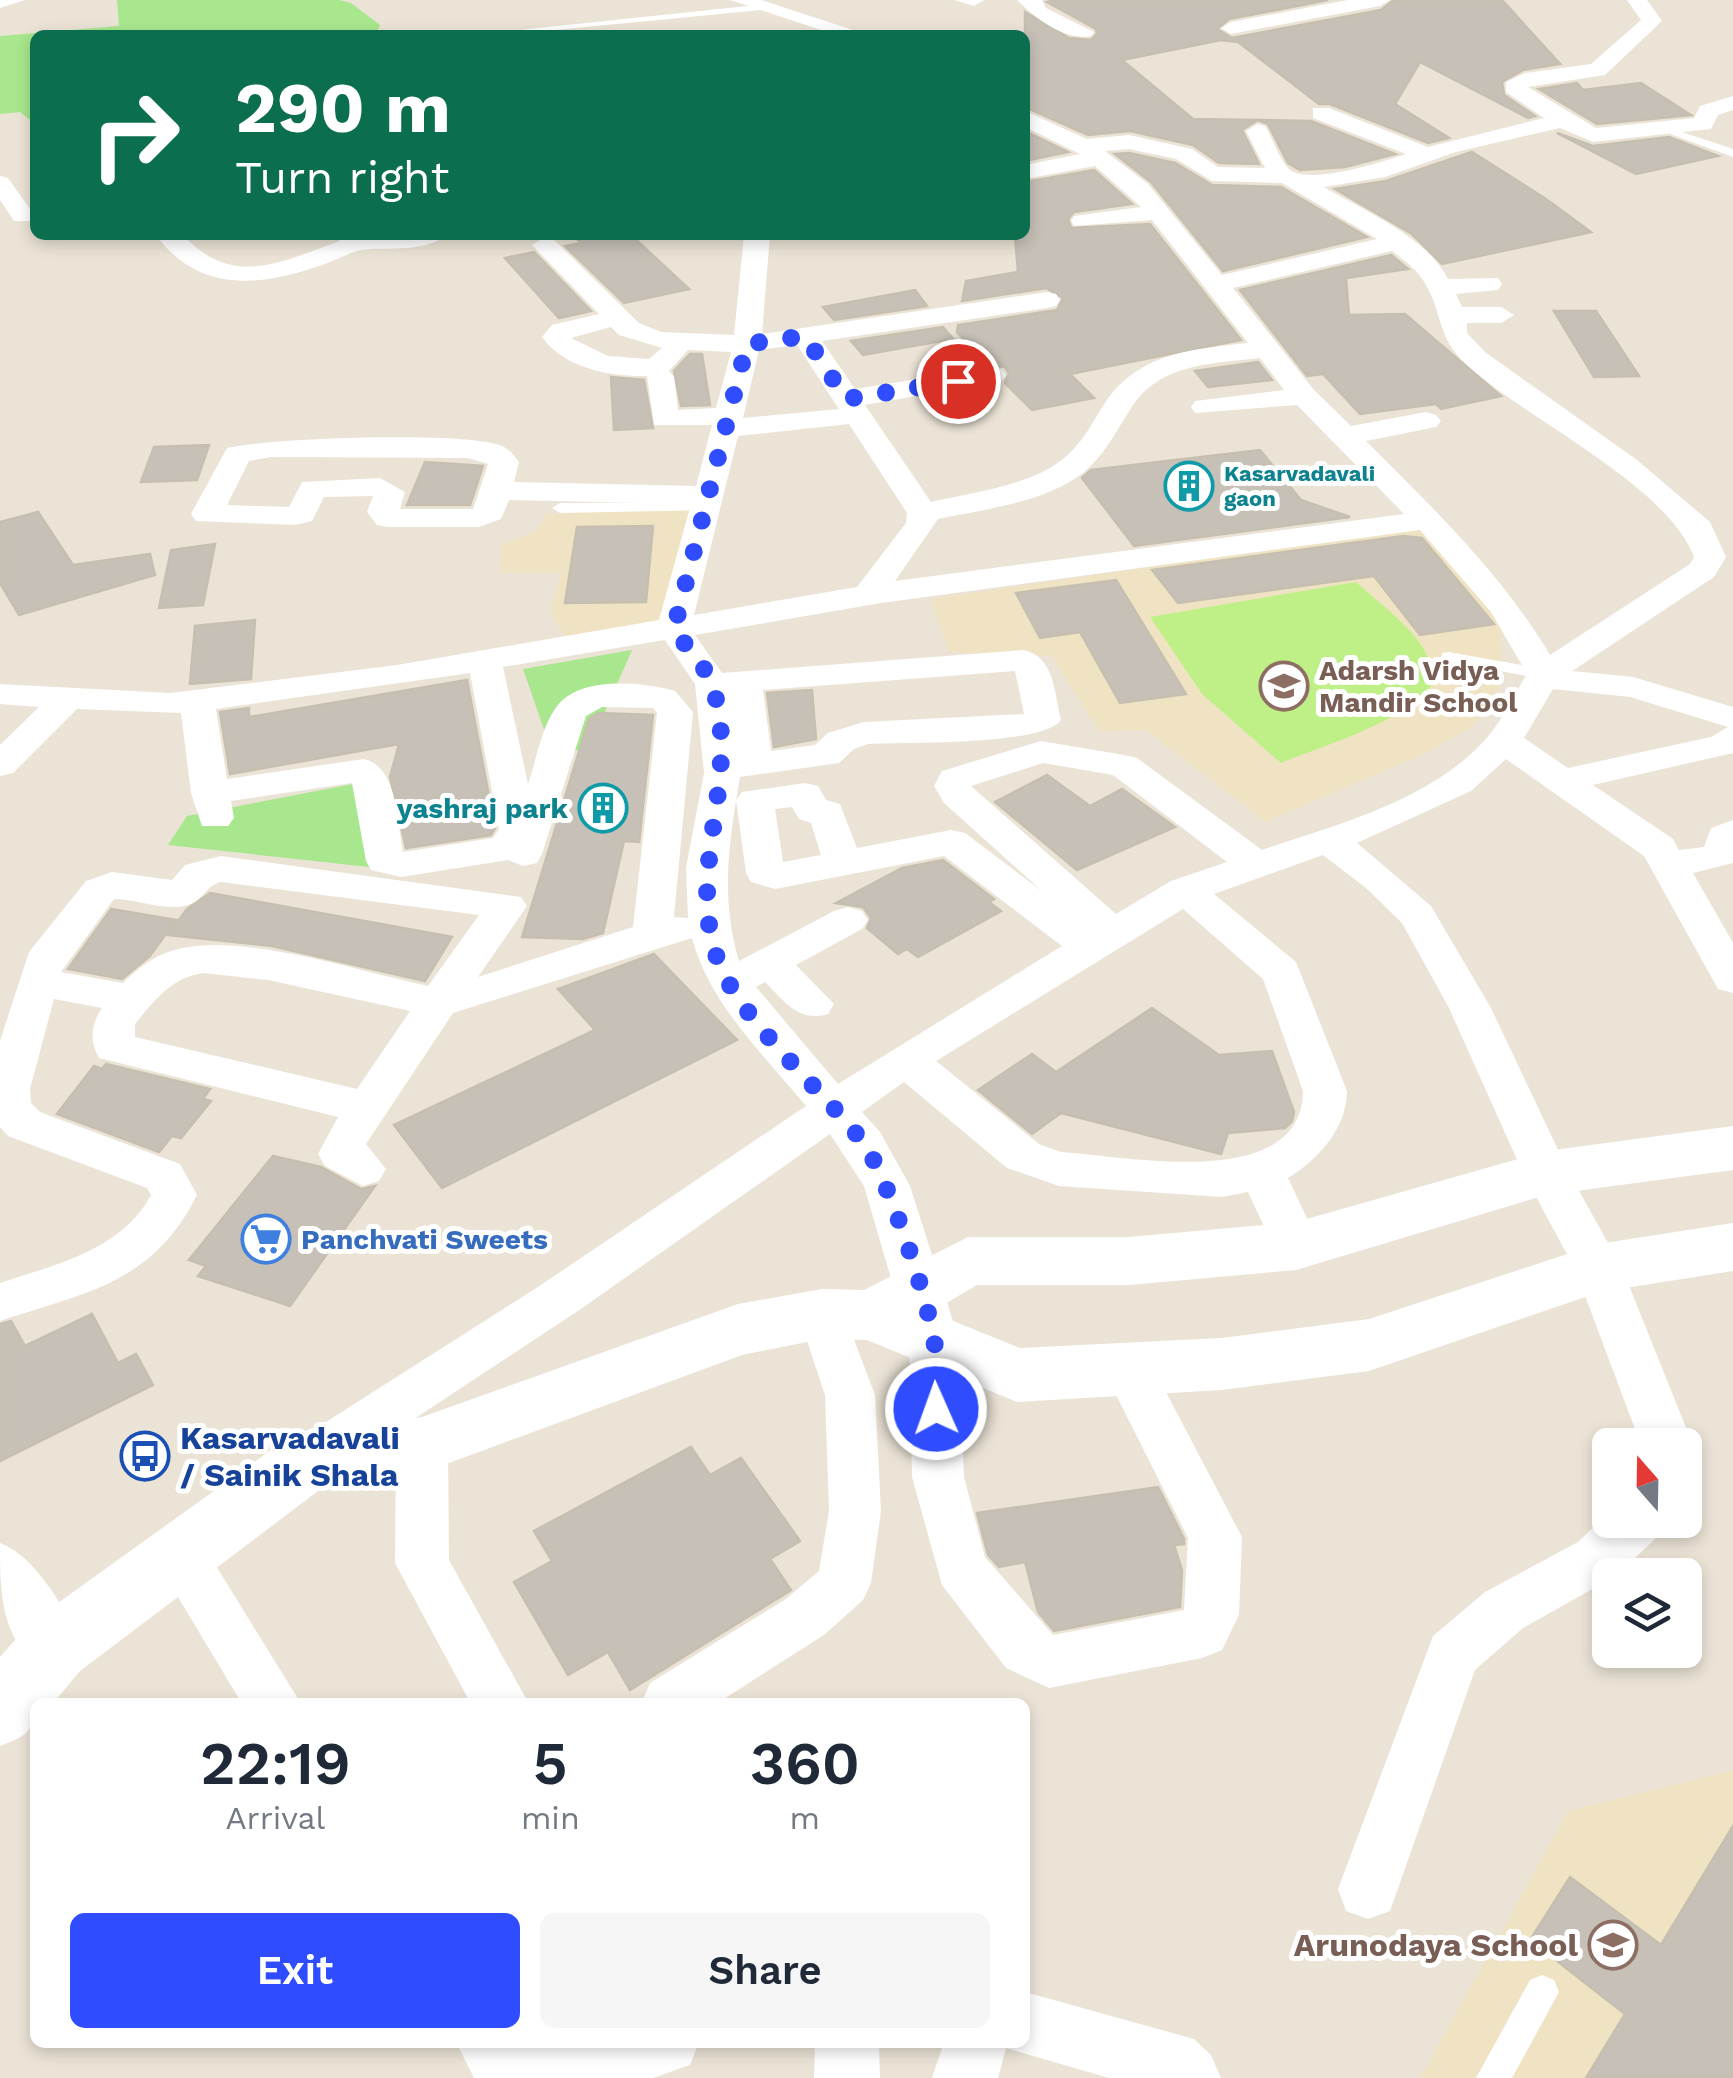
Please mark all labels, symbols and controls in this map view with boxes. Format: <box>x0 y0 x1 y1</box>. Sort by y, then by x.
text: 290 m <box>235 67 451 149</box>
icon: right <box>70 70 200 200</box>
text: Turn right <box>235 151 449 204</box>
pin <box>916 339 1001 424</box>
icon: arrive <box>931 354 986 409</box>
building icon: Kasarvadavali gaon <box>1163 460 1215 512</box>
place label: Kasarvadavali gaon <box>1224 461 1375 511</box>
place label: Adarsh Vidya Mandir School <box>1319 654 1518 719</box>
school or university icon: Adarsh Vidya Mandir School <box>1258 660 1310 712</box>
building icon: yashraj park <box>577 782 629 834</box>
place label: yashraj park <box>396 792 569 825</box>
supermarket icon: Panchvati Sweets <box>240 1213 292 1265</box>
place label: Panchvati Sweets <box>301 1223 548 1256</box>
position arrow <box>884 1357 988 1461</box>
place label: Kasarvadavali / Sainik Shala <box>180 1419 400 1494</box>
north arrow <box>1592 1428 1702 1538</box>
map controls <box>1592 1428 1702 1668</box>
bus stop icon: Kasarvadavali / Sainik Shala <box>119 1430 171 1482</box>
button: layers <box>1592 1558 1702 1668</box>
text: 22:19 <box>200 1728 351 1799</box>
text: 5 <box>533 1728 568 1799</box>
text: 360 <box>750 1728 860 1799</box>
text: Arrival <box>226 1799 325 1837</box>
text: min <box>521 1799 580 1837</box>
text: m <box>790 1799 820 1837</box>
button: Exit <box>70 1913 520 2028</box>
button: Share <box>540 1913 990 2028</box>
school or university icon: Arunodaya School <box>1587 1919 1639 1971</box>
place label: Arunodaya School <box>1294 1926 1579 1964</box>

